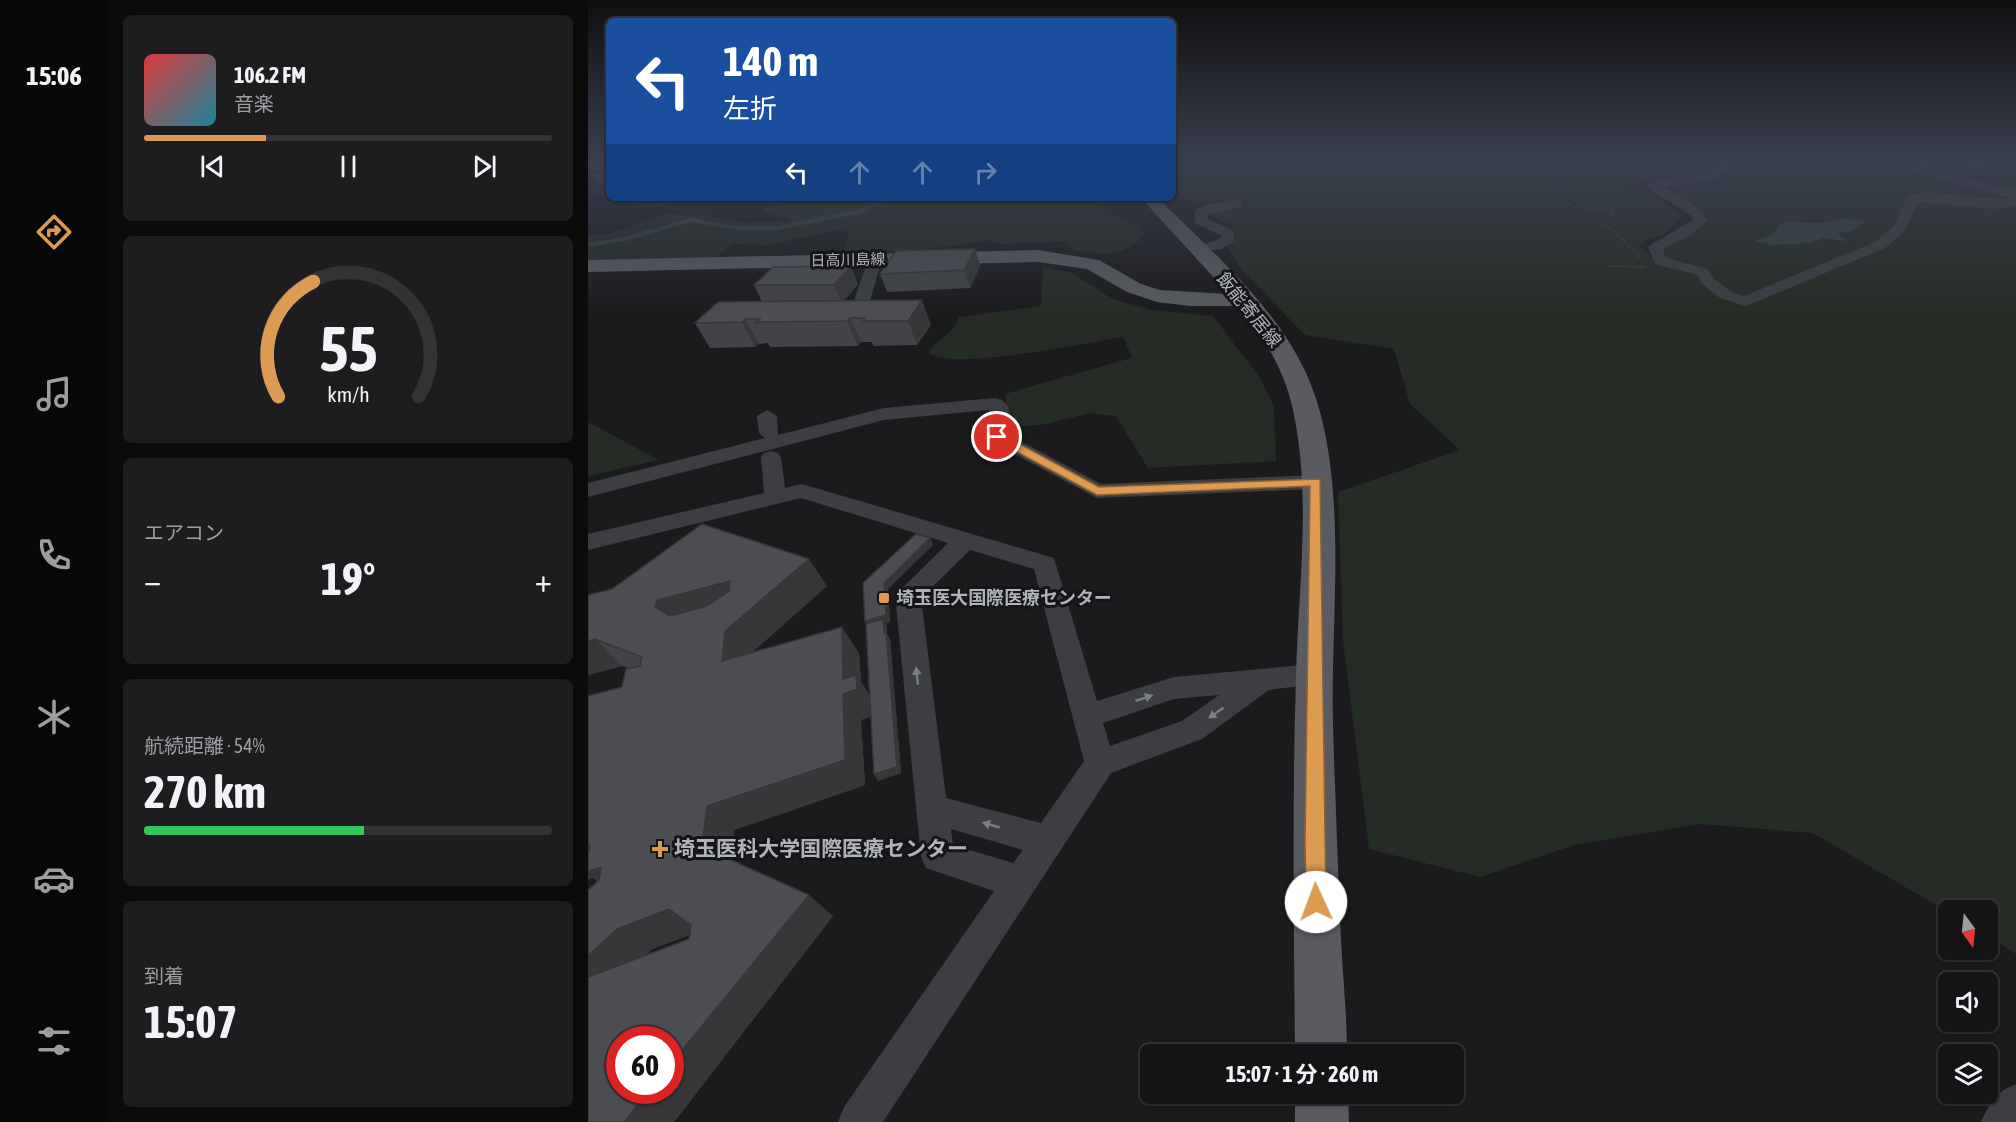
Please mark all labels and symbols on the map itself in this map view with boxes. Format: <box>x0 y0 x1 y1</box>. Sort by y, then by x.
street label: 日高川島線 <box>810 250 886 269</box>
street label: 飯能寄居線 <box>1213 268 1286 351</box>
pin <box>971 411 1022 462</box>
place label: 埼玉医大国際医療センター <box>896 587 1112 608</box>
marker: 埼玉医大国際医療センター <box>877 591 891 605</box>
one-way arrow <box>912 667 922 686</box>
one-way arrow <box>1135 693 1153 703</box>
one-way arrow <box>1209 707 1225 719</box>
one-way arrow <box>982 820 1000 829</box>
place label: 埼玉医科大学国際医療センター <box>674 836 968 860</box>
marker: 埼玉医科大学国際医療センター <box>651 840 669 858</box>
position arrow <box>1284 870 1348 934</box>
north arrow <box>1938 900 1998 960</box>
speed limit sign: 60 <box>606 1026 684 1104</box>

